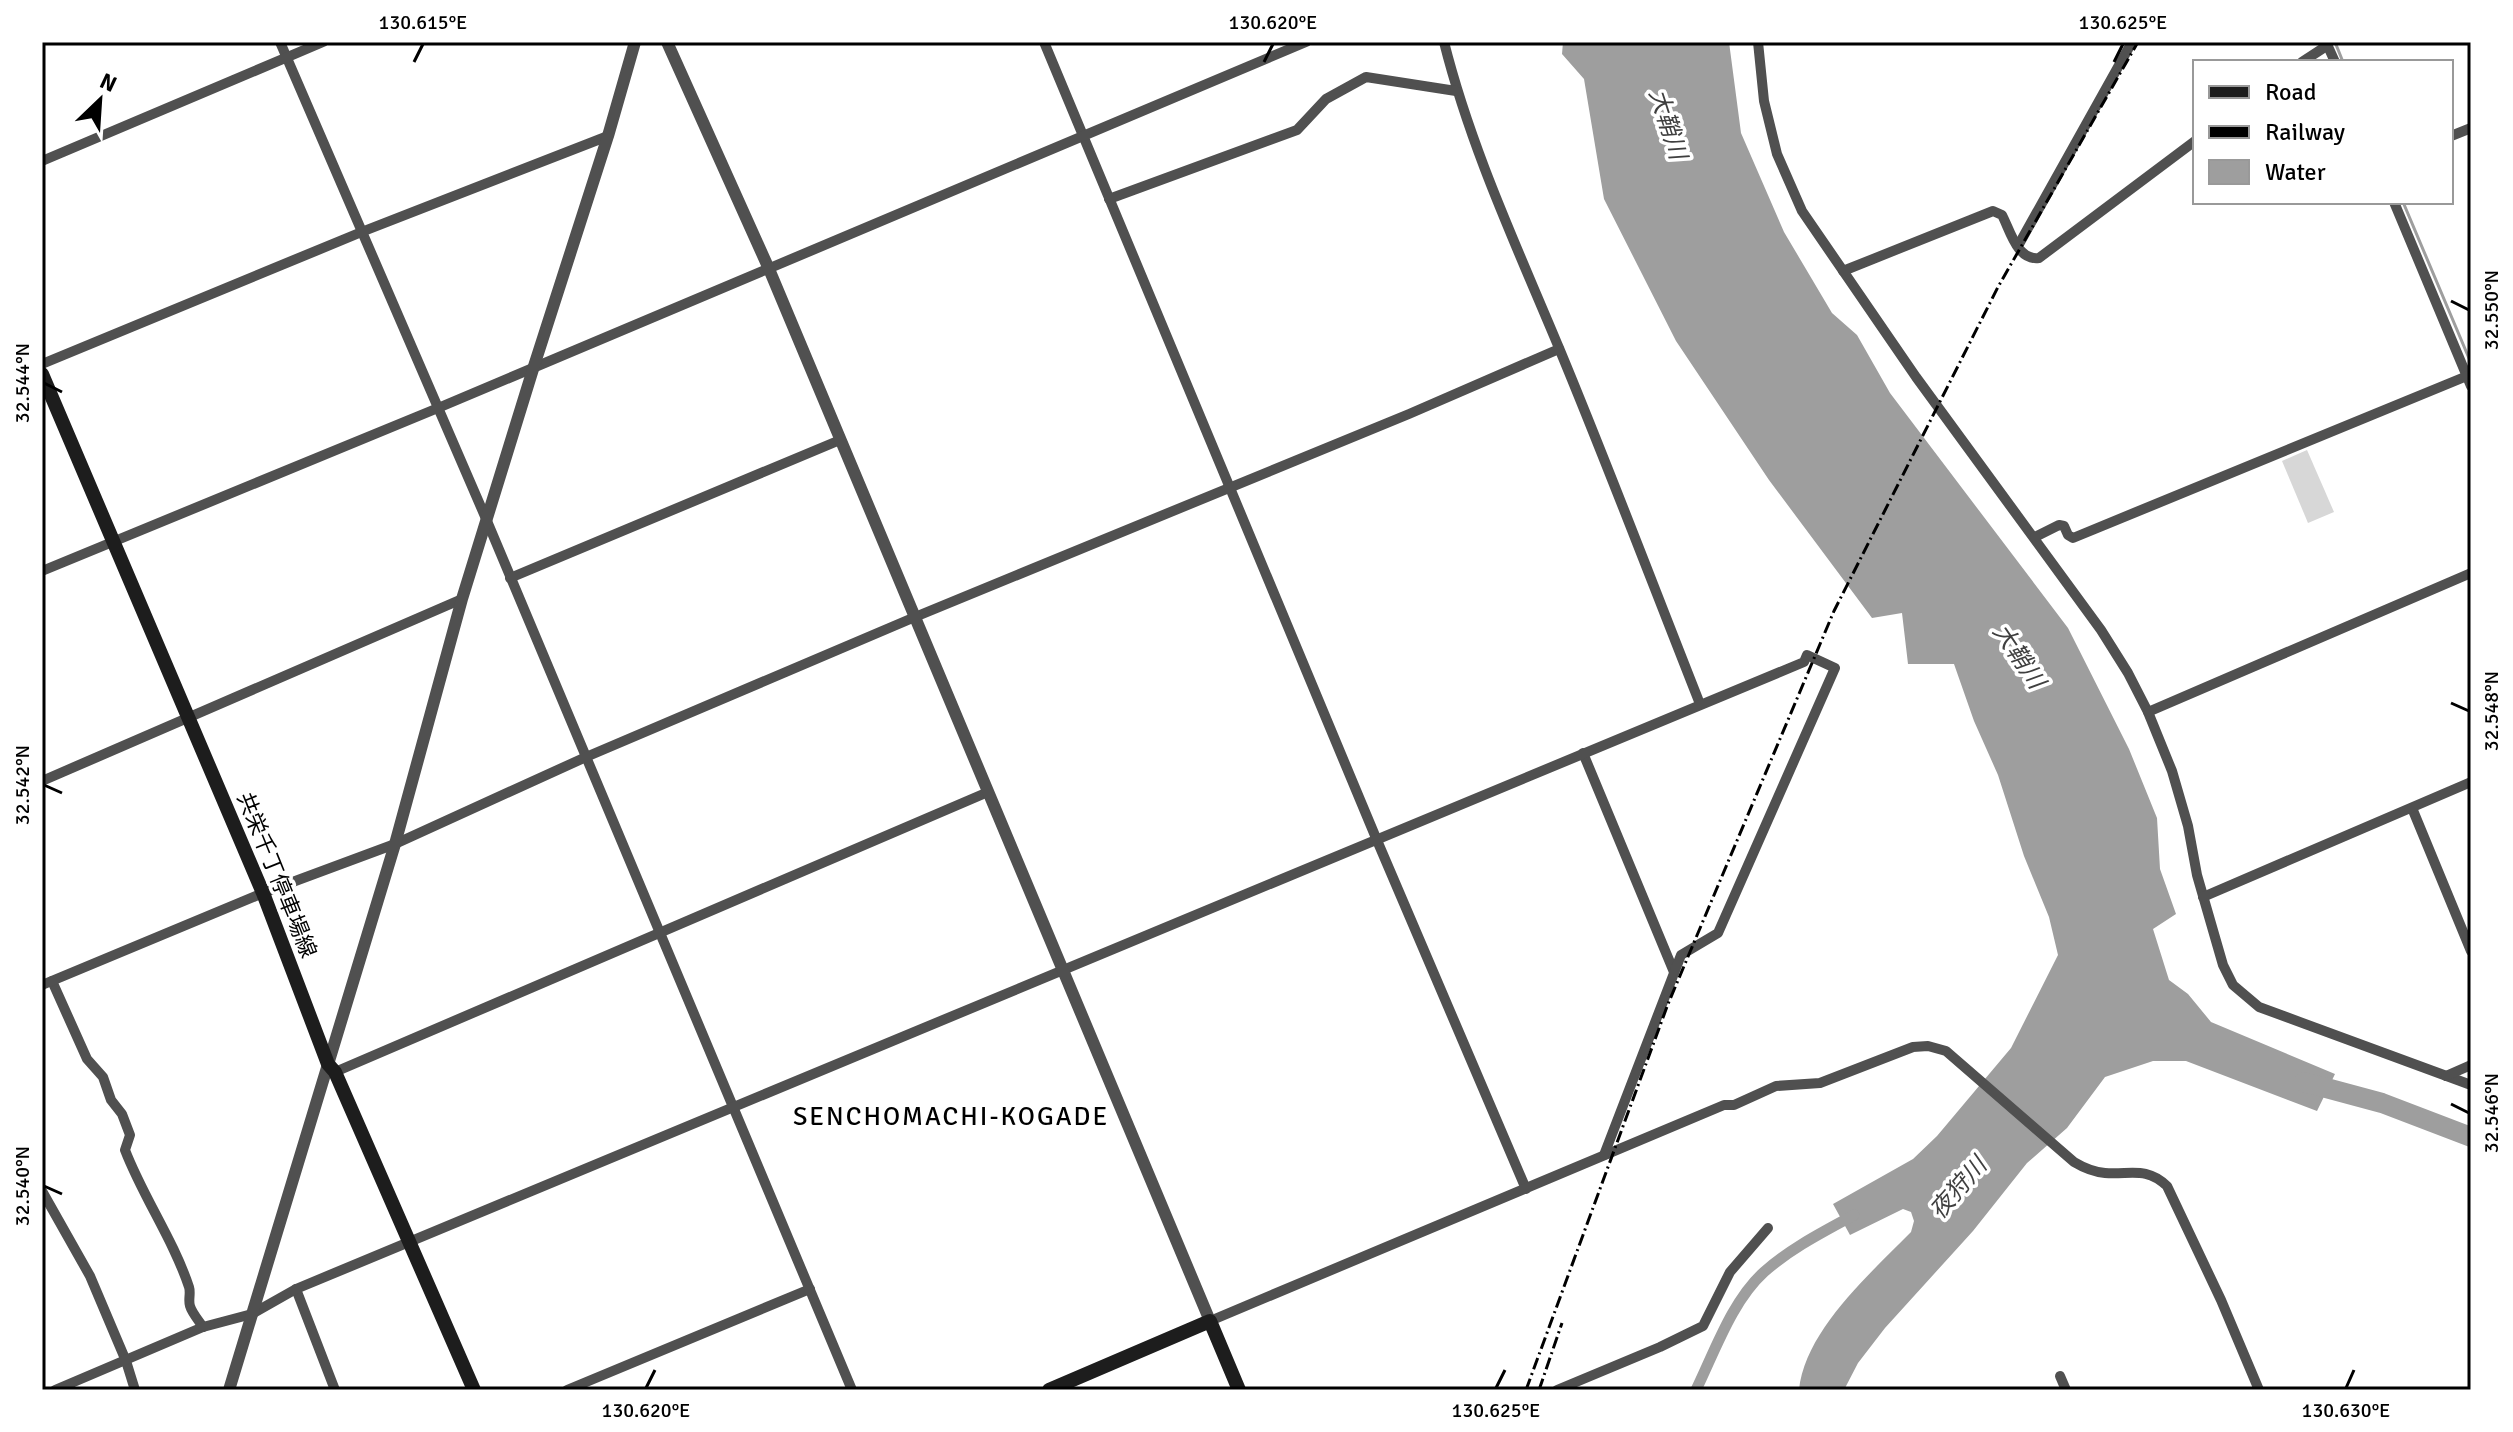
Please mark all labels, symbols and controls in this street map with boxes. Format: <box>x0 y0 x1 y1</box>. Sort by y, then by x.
text: 130.615°E <box>379 10 467 35</box>
text: 130.620°E <box>1229 10 1317 35</box>
text: 130.625°E <box>2079 10 2167 35</box>
north arrow <box>60 60 140 140</box>
legend <box>2193 60 2453 204</box>
text: N <box>96 67 121 98</box>
text: Road <box>2265 77 2316 107</box>
water label: 大鞘川 <box>1643 85 1694 166</box>
text: Railway <box>2265 117 2345 147</box>
text: Water <box>2265 157 2326 187</box>
text: 32.550°N <box>2479 270 2504 350</box>
text: 32.544°N <box>10 343 35 423</box>
water label: 大鞘川 <box>1986 618 2053 697</box>
text: 32.548°N <box>2479 671 2504 751</box>
text: 32.542°N <box>10 745 35 825</box>
street label: 共栄千丁停車場線 <box>232 788 322 962</box>
text: 32.546°N <box>2479 1073 2504 1153</box>
district label: SENCHOMACHI-KOGADE <box>793 1101 1109 1133</box>
text: 32.540°N <box>10 1146 35 1226</box>
water label: 夜狩川 <box>1923 1149 1995 1225</box>
text: 130.620°E <box>602 1398 690 1423</box>
text: 130.625°E <box>1452 1398 1540 1423</box>
text: 130.630°E <box>2302 1398 2390 1423</box>

